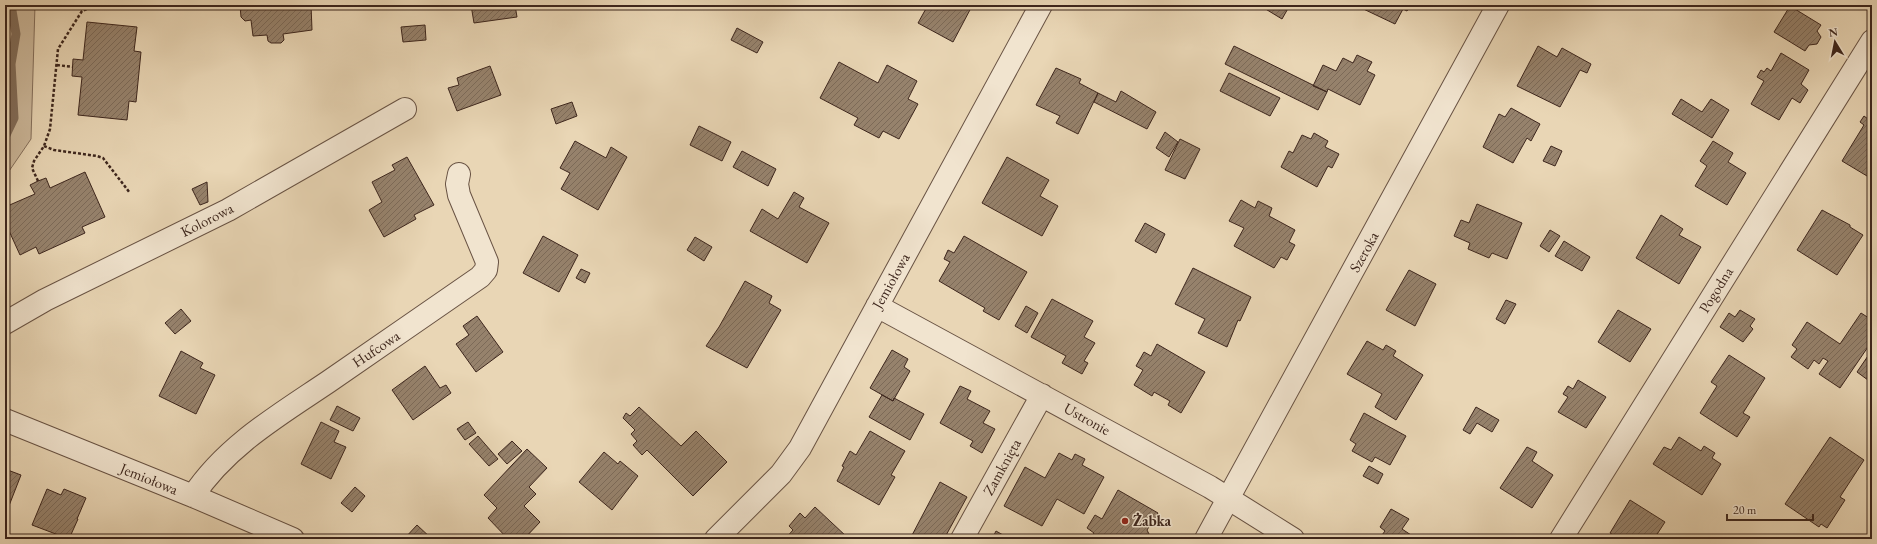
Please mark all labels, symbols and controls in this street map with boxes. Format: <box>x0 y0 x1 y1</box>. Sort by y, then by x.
north arrow <box>1815 22 1855 62</box>
text: N <box>1828 24 1839 40</box>
street label: Kolorowa <box>177 198 236 241</box>
street label: Szeroka <box>1345 228 1382 275</box>
street label: Jemiołowa <box>867 249 914 314</box>
street label: Pogodna <box>1694 263 1737 316</box>
street label: Hufcowa <box>348 326 403 371</box>
street label: Ustronie <box>1061 398 1114 439</box>
street label: Zamknięta <box>978 435 1025 498</box>
street label: Jemiołowa <box>116 458 181 499</box>
scale bar <box>1727 496 1813 522</box>
text: 20 m <box>1733 502 1757 518</box>
place label: Żabka <box>1133 511 1172 530</box>
marker: Żabka <box>1120 516 1130 526</box>

